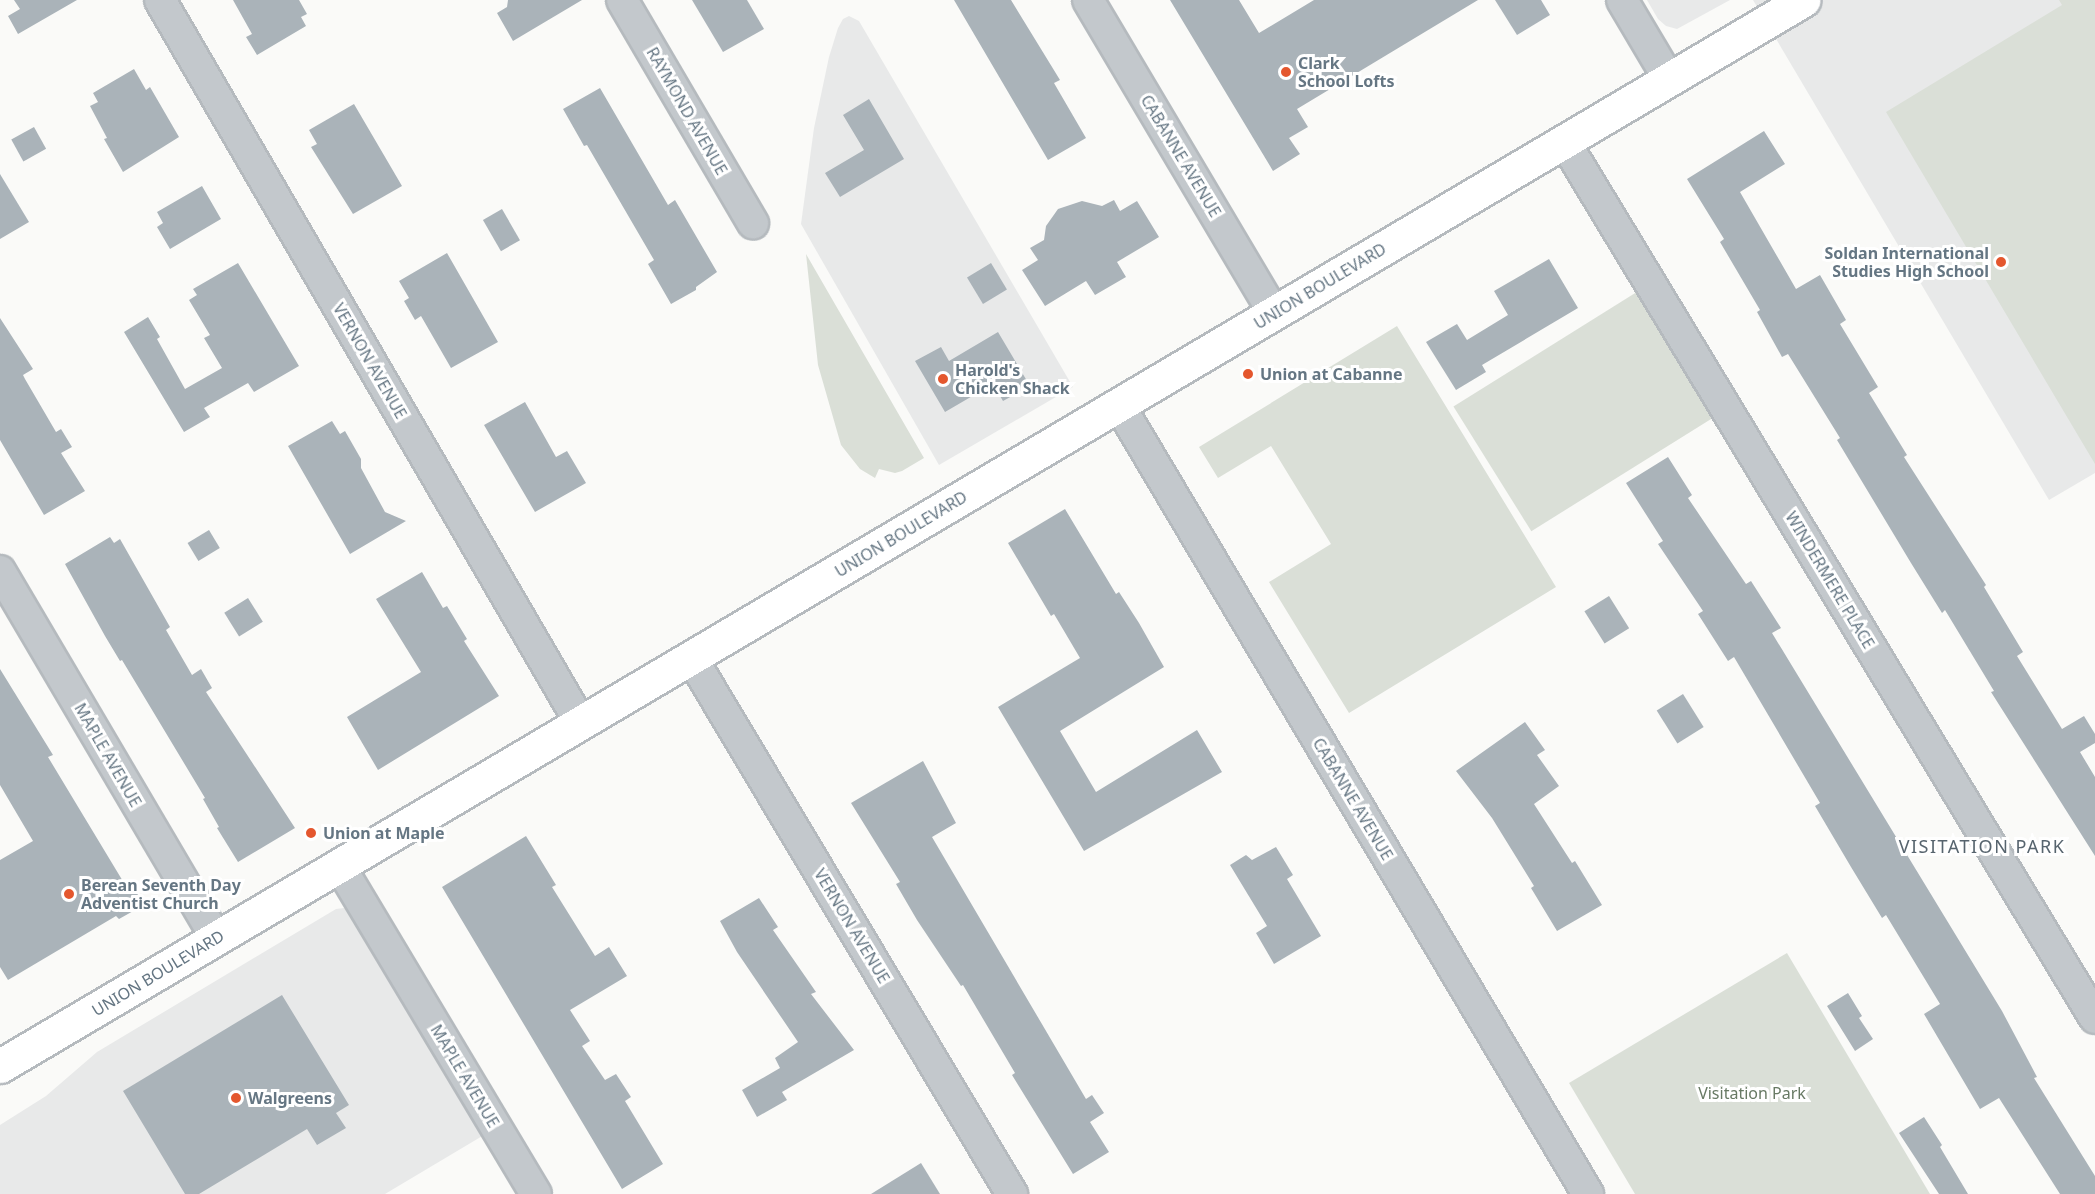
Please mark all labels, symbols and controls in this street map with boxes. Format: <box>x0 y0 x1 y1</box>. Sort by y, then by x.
street label: RAYMOND AVENUE <box>643 44 731 178</box>
place label: Clark School Lofts <box>1298 53 1395 91</box>
marker: Clark School Lofts <box>1279 65 1293 79</box>
street label: CABANNE AVENUE <box>1137 91 1225 221</box>
street label: UNION BOULEVARD <box>1250 239 1390 333</box>
place label: Soldan International Studies High School <box>1824 243 1989 281</box>
marker: Soldan International Studies High School <box>1994 255 2008 269</box>
street label: VERNON AVENUE <box>329 300 411 422</box>
place label: Harold's Chicken Shack <box>955 360 1070 398</box>
place label: Union at Cabanne <box>1260 364 1402 384</box>
marker: Union at Cabanne <box>1241 367 1255 381</box>
marker: Harold's Chicken Shack <box>936 372 950 386</box>
street label: UNION BOULEVARD <box>831 487 971 581</box>
street label: WINDERMERE PLACE <box>1781 508 1879 652</box>
street label: MAPLE AVENUE <box>71 700 145 810</box>
street label: CABANNE AVENUE <box>1309 734 1397 864</box>
place label: Union at Maple <box>323 823 445 843</box>
marker: Union at Maple <box>304 826 318 840</box>
district label: VISITATION PARK <box>1899 835 2065 857</box>
street label: VERNON AVENUE <box>810 865 894 987</box>
place label: Berean Seventh Day Adventist Church <box>81 875 241 913</box>
marker: Berean Seventh Day Adventist Church <box>62 887 76 901</box>
street label: UNION BOULEVARD <box>88 926 228 1020</box>
street label: MAPLE AVENUE <box>427 1021 503 1131</box>
park label: Visitation Park <box>1698 1083 1806 1103</box>
place label: Walgreens <box>248 1088 332 1108</box>
marker: Walgreens <box>229 1091 243 1105</box>

